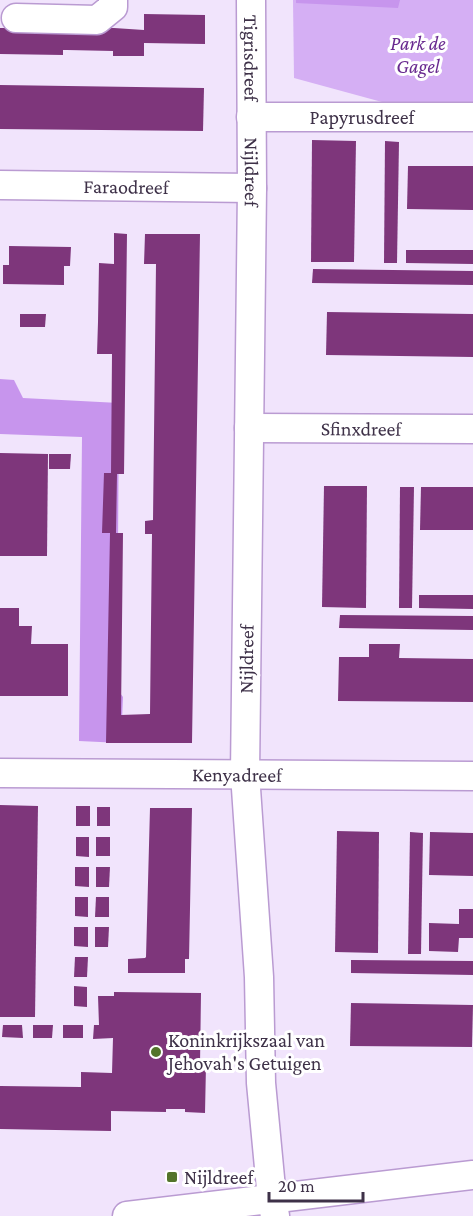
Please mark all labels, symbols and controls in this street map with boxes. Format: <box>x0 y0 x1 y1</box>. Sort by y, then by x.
street label: Tigrisdreef <box>239 15 263 103</box>
park label: Park de Gagel <box>390 32 446 78</box>
street label: Papyrusdreef <box>309 106 416 129</box>
street label: Nijldreef <box>240 137 263 208</box>
street label: Faraodreef <box>83 175 170 198</box>
street label: Sfinxdreef <box>321 417 402 440</box>
street label: Nijldreef <box>234 623 259 694</box>
street label: Kenyadreef <box>192 763 283 786</box>
place label: Koninkrijkszaal van Jehovah's Getuigen <box>166 1029 325 1075</box>
marker: Koninkrijkszaal van Jehovah's Getuigen <box>149 1045 163 1059</box>
scale bar <box>269 1165 364 1203</box>
place label: Nijldreef <box>184 1166 254 1189</box>
marker: Nijldreef <box>165 1170 179 1184</box>
text: 20 m <box>278 1176 315 1196</box>

